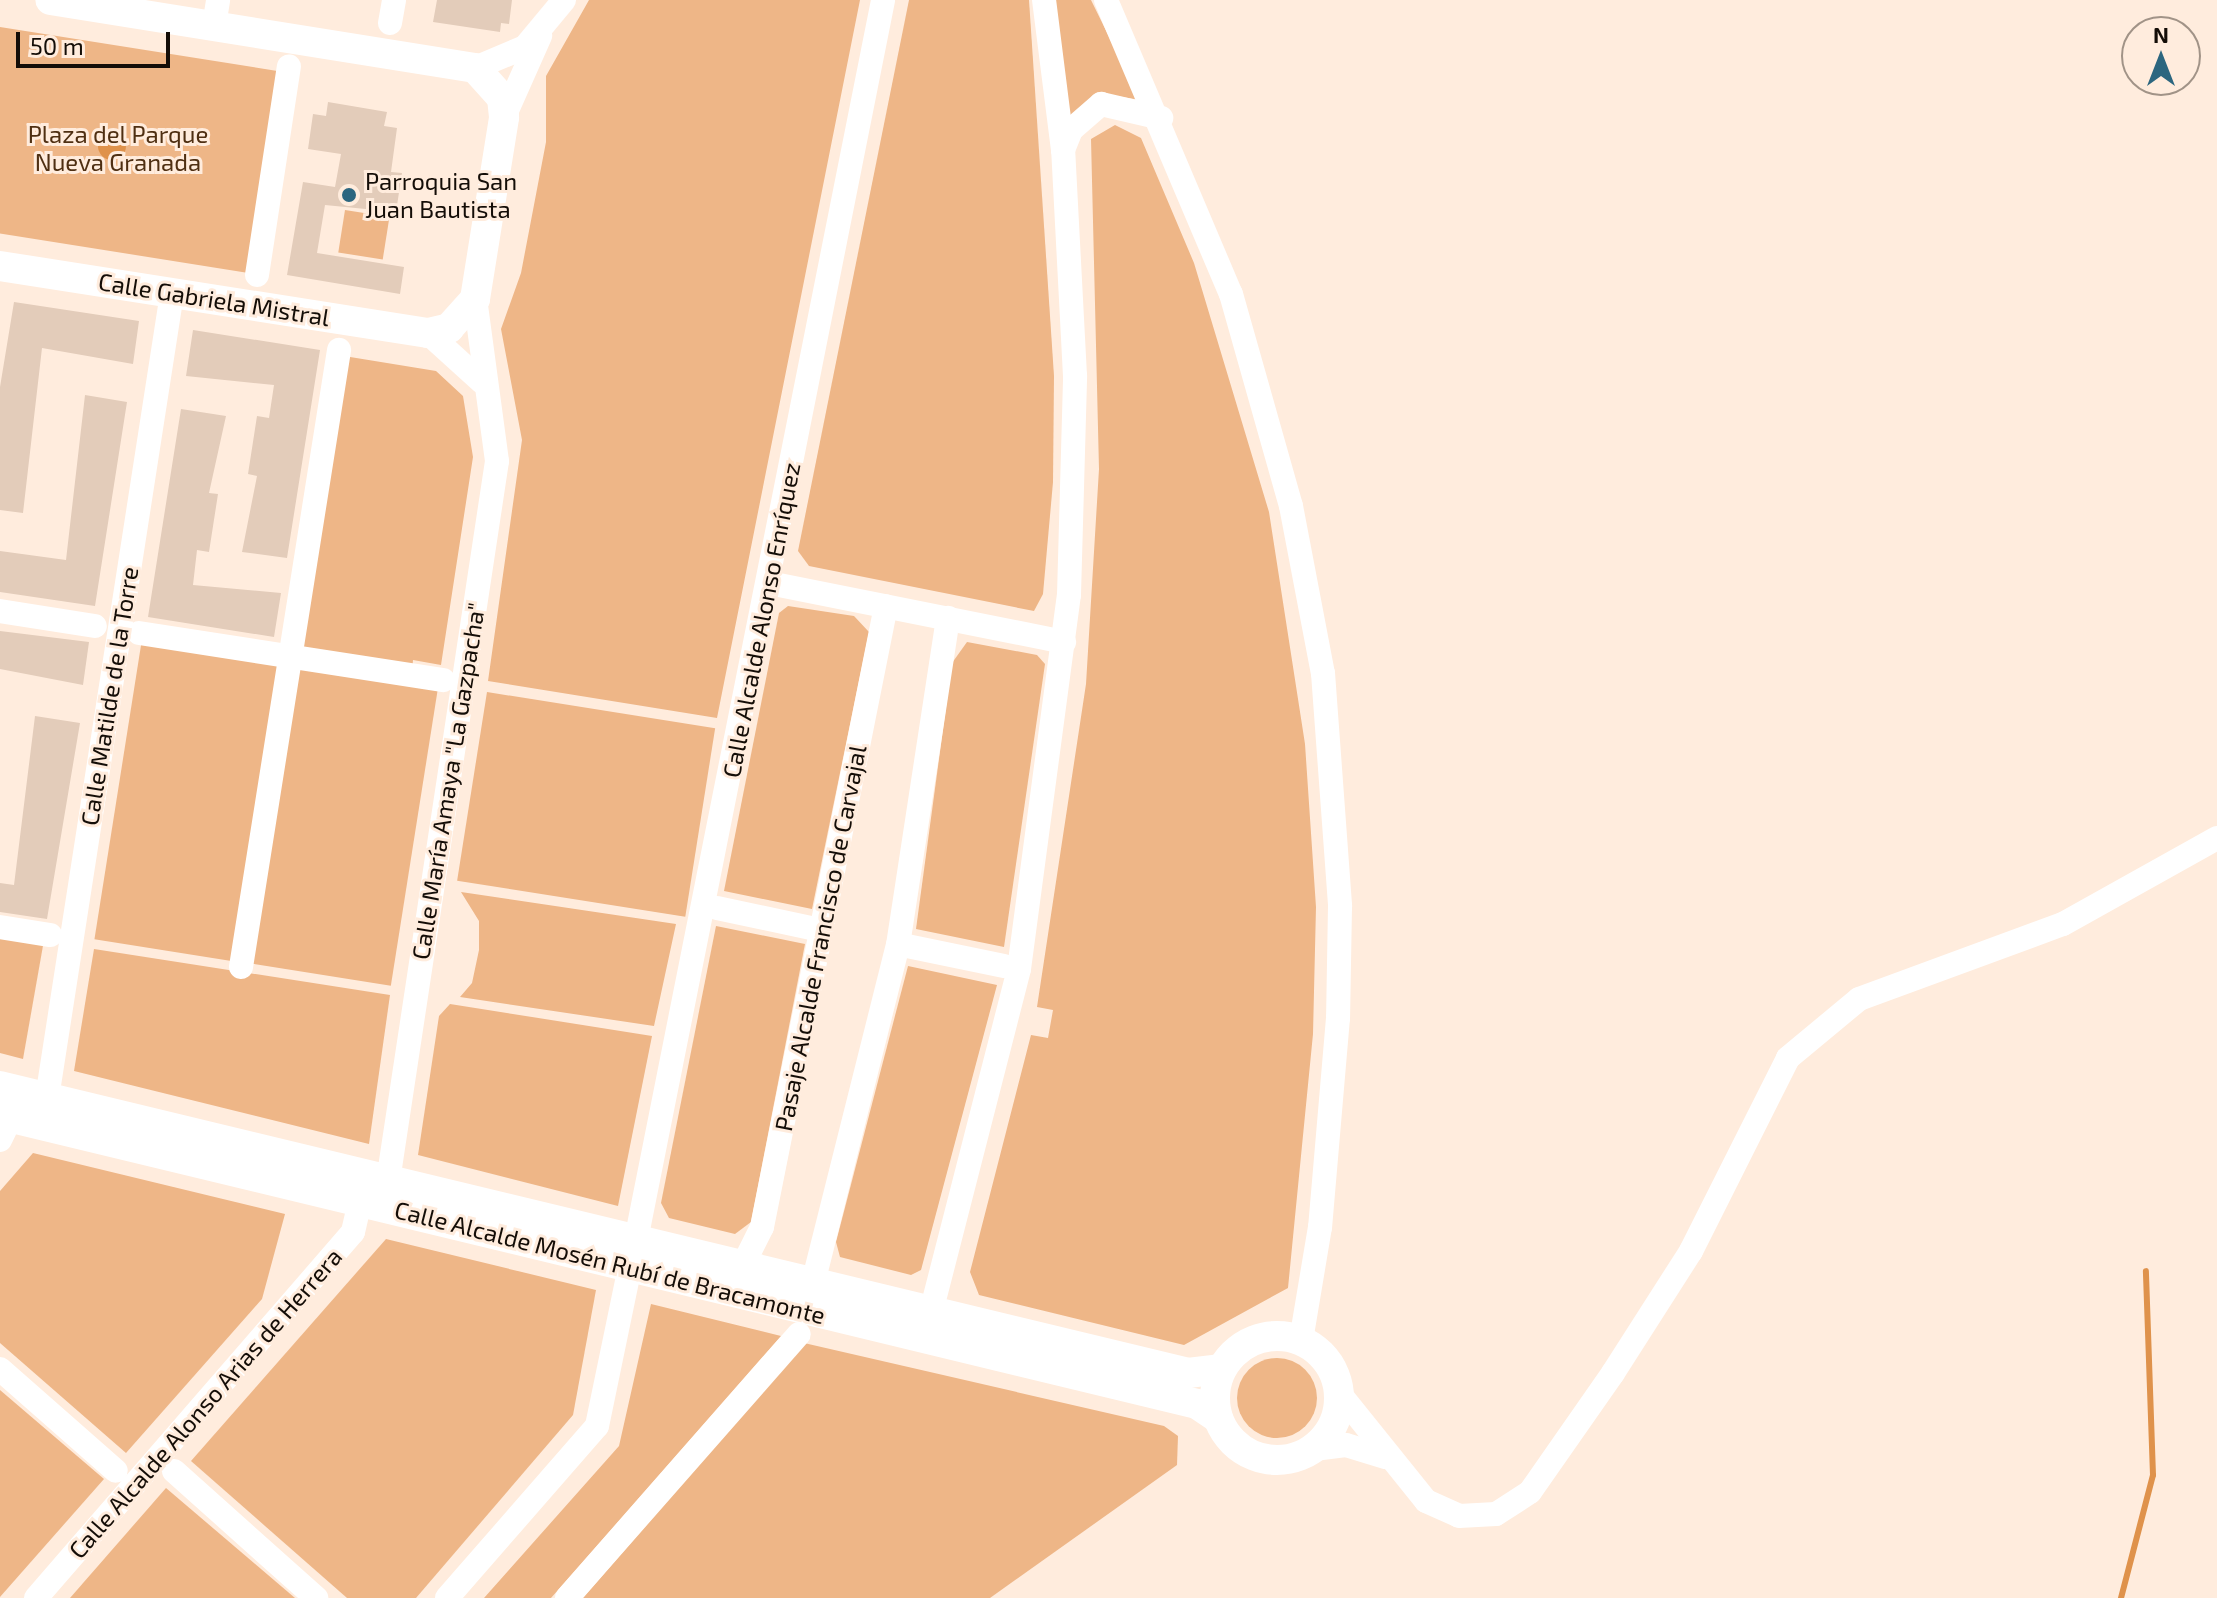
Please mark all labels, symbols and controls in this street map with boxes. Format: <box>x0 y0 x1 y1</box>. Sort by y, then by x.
scale bar <box>20 16 174 66</box>
north arrow <box>2121 16 2201 96</box>
text: N <box>2153 21 2169 47</box>
text: 50 m <box>30 31 84 60</box>
park label: Plaza del Parque Nueva Granada <box>27 120 209 176</box>
place label: Parroquia San Juan Bautista <box>365 167 517 223</box>
marker: Parroquia San Juan Bautista <box>340 186 358 204</box>
street label: Calle Gabriela Mistral <box>96 267 332 331</box>
street label: Calle Alcalde Alonso Enríquez <box>716 459 806 781</box>
street label: Calle Matilde de la Torre <box>74 564 144 828</box>
street label: Calle María Amaya "La Gazpacha" <box>405 600 491 962</box>
street label: Pasaje Alcalde Francisco de Carvajal <box>768 742 872 1134</box>
street label: Calle Alcalde Mosén Rubí de Bracamonte <box>391 1194 829 1330</box>
street label: Calle Alcalde Alonso Arias de Herrera <box>62 1241 348 1565</box>

